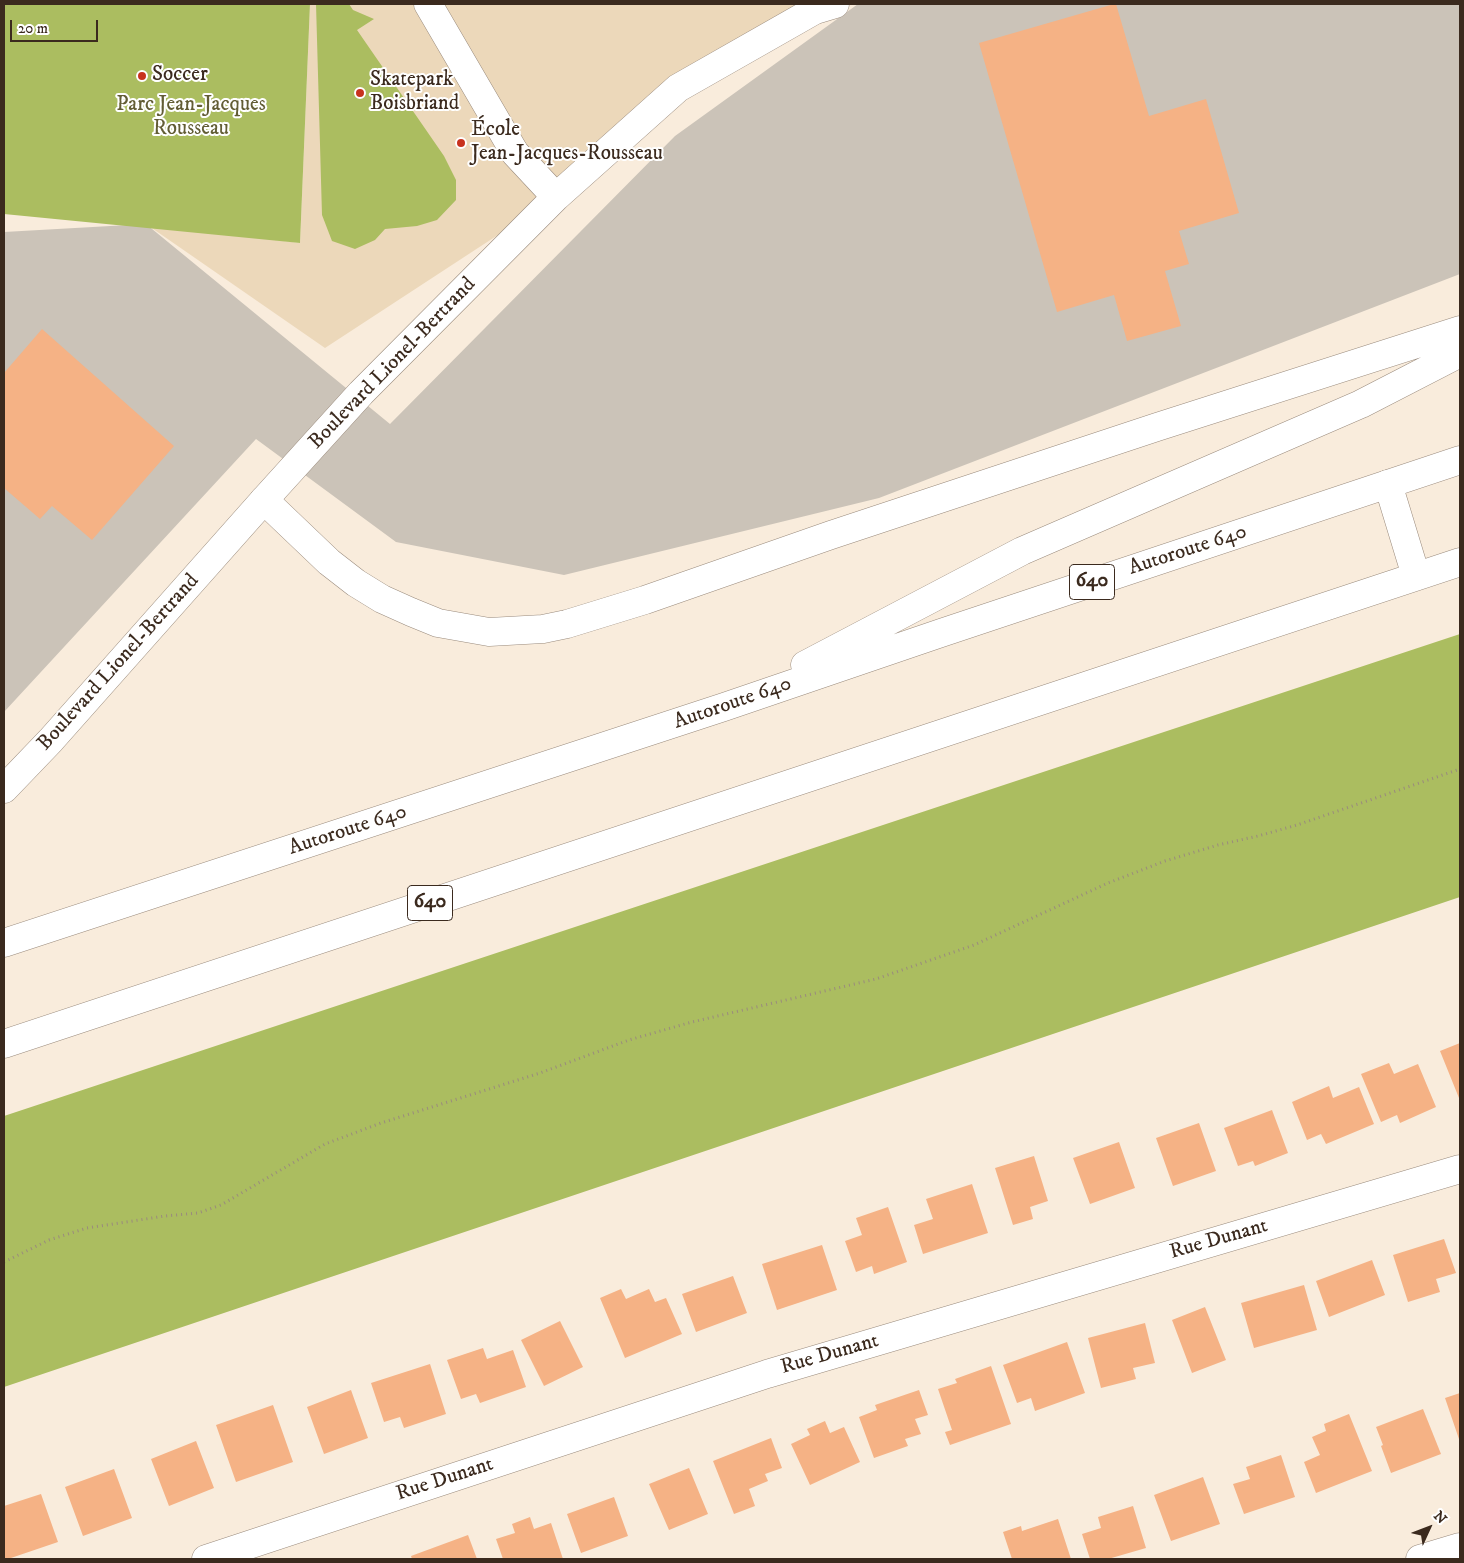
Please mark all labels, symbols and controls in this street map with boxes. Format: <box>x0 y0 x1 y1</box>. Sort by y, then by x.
scale bar <box>12 10 100 42</box>
text: 20 m <box>18 19 48 38</box>
place label: Soccer <box>152 63 208 89</box>
place label: Skatepark Boisbriand <box>370 68 459 118</box>
marker: Soccer <box>136 70 148 82</box>
marker: Skatepark Boisbriand <box>354 87 366 99</box>
park label: Parc Jean-Jacques Rousseau <box>116 93 266 143</box>
place label: École Jean-Jacques-Rousseau <box>471 118 663 168</box>
marker: École Jean-Jacques-Rousseau <box>455 137 467 149</box>
street label: Boulevard Lionel-Bertrand <box>304 273 482 455</box>
street label: Autoroute 640 <box>1126 520 1250 582</box>
road number: 640 <box>1070 564 1114 600</box>
street label: Boulevard Lionel-Bertrand <box>33 569 205 757</box>
street label: Autoroute 640 <box>671 672 795 736</box>
street label: Autoroute 640 <box>286 800 410 862</box>
road number: 640 <box>408 886 452 920</box>
street label: Rue Dunant <box>1167 1214 1271 1266</box>
street label: Rue Dunant <box>778 1329 882 1381</box>
street label: Rue Dunant <box>393 1452 497 1508</box>
north arrow <box>1404 1503 1454 1553</box>
text: N <box>1429 1507 1450 1528</box>

